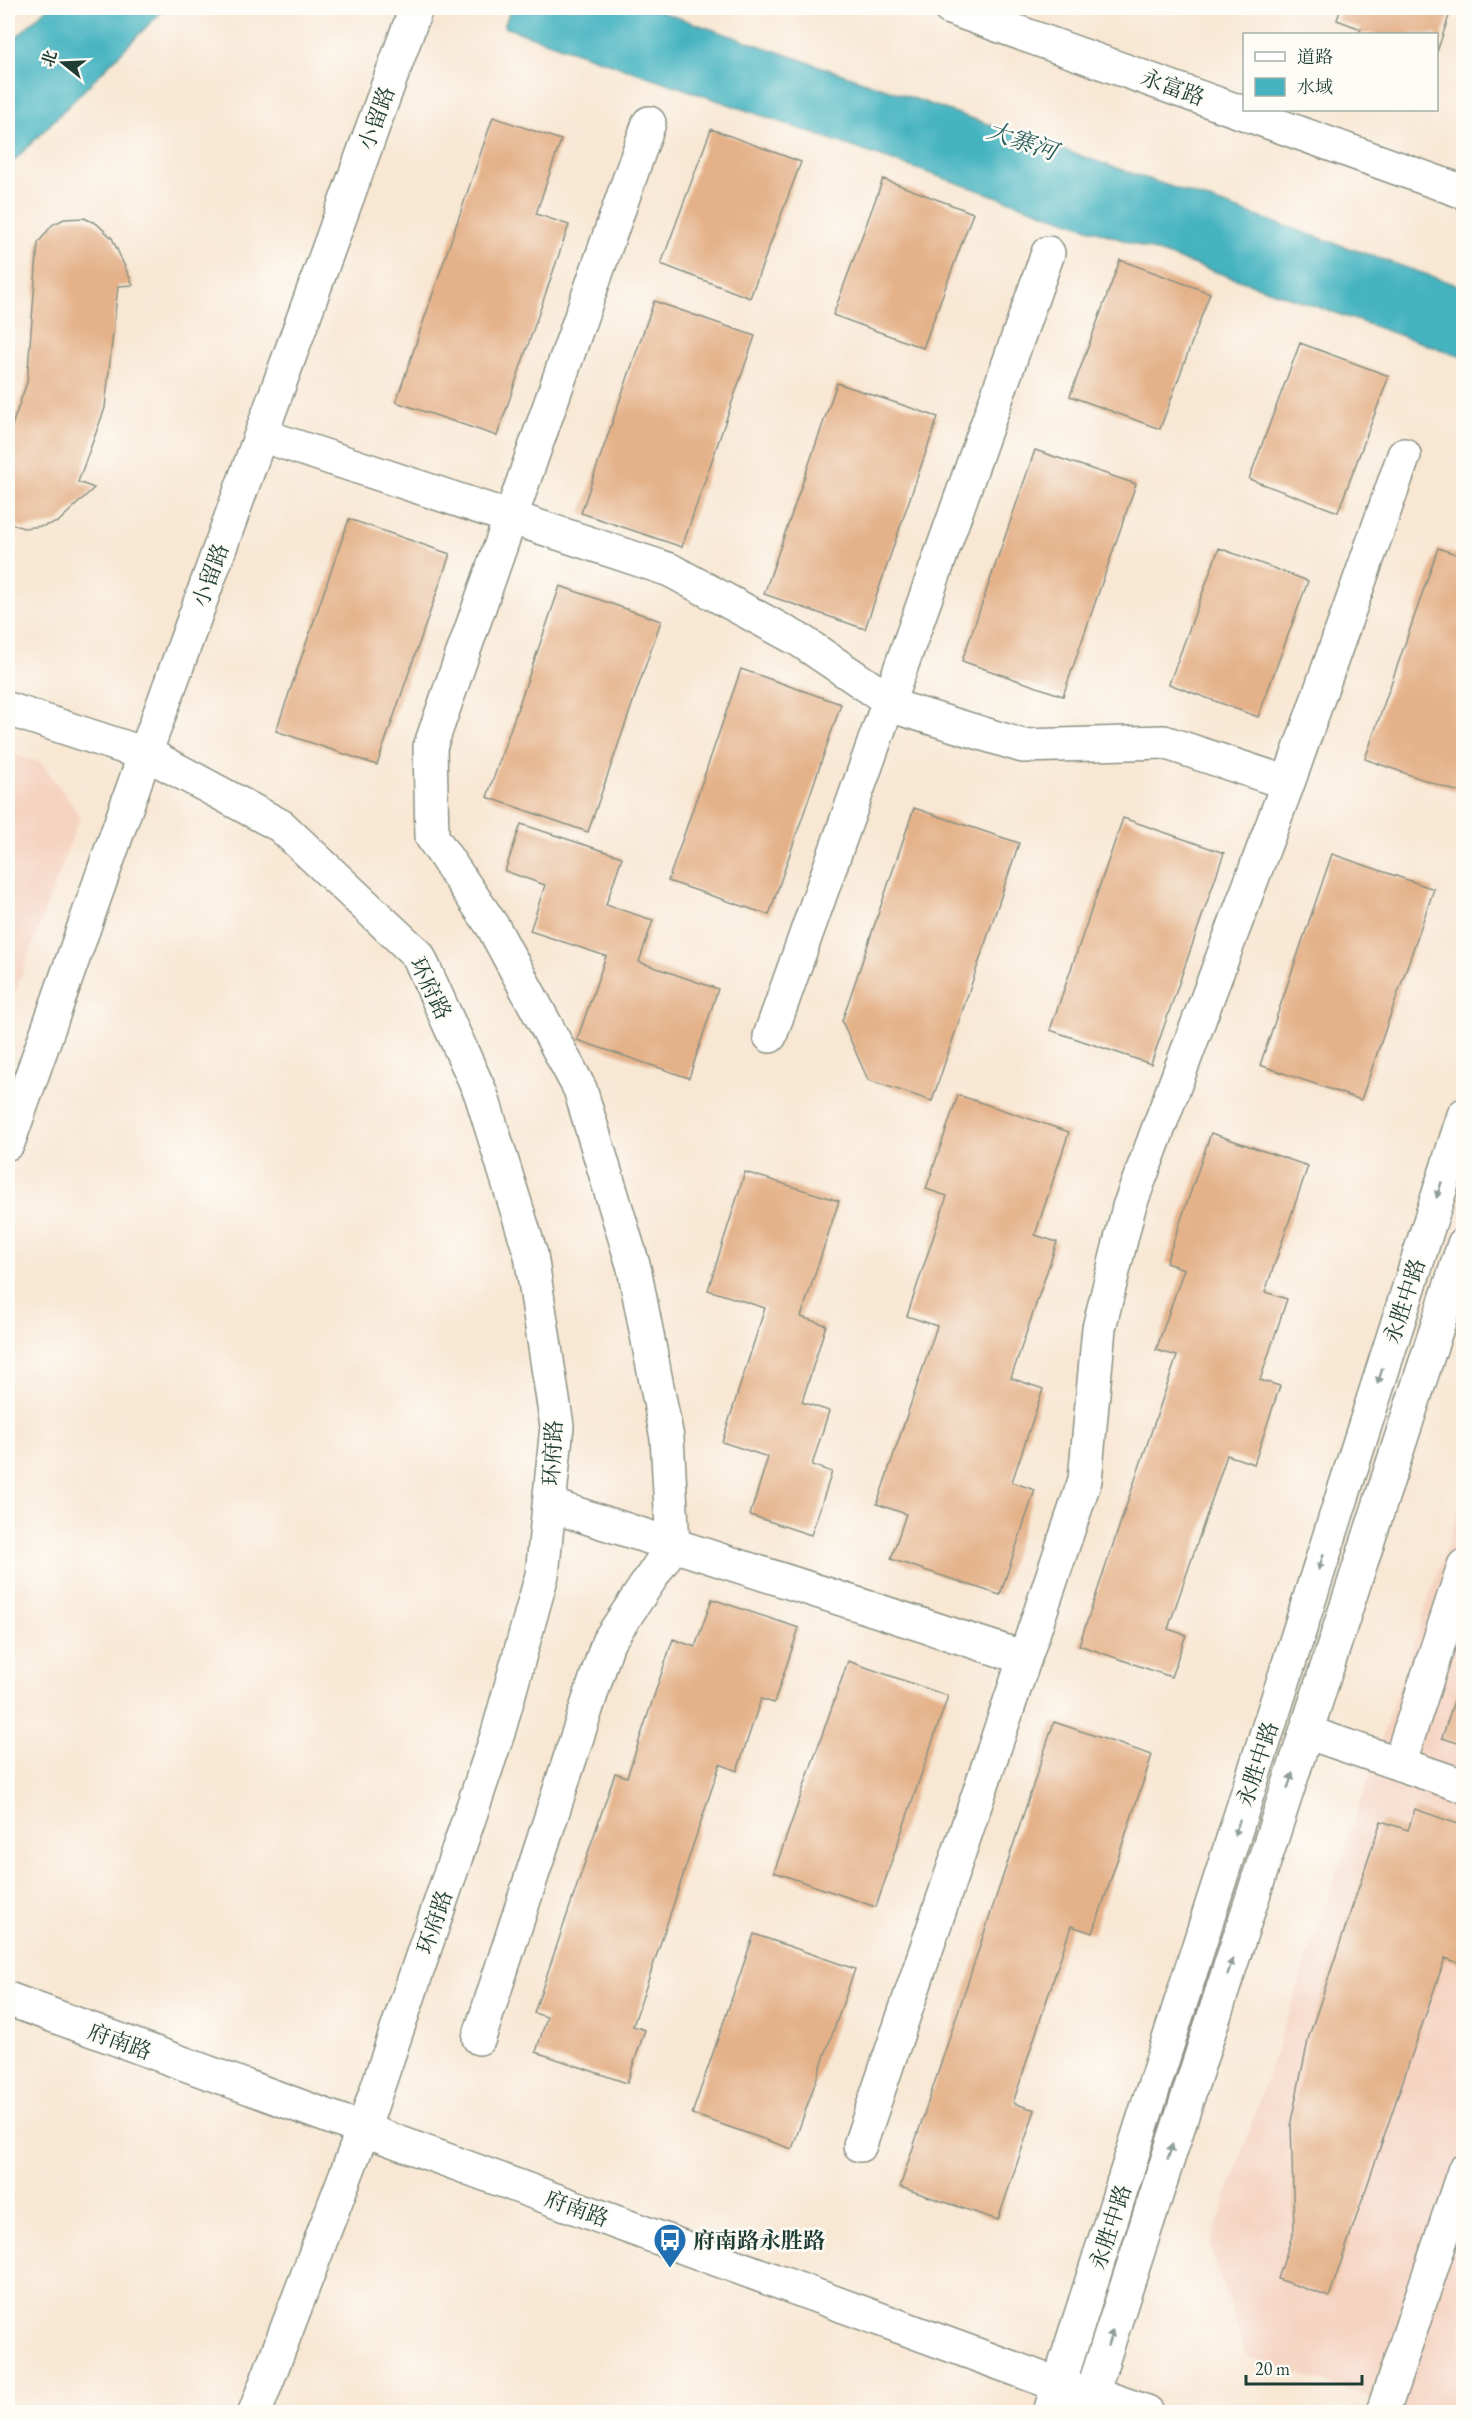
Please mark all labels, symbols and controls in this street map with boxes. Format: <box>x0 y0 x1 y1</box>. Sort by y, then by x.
north arrow <box>33 33 93 93</box>
legend <box>1243 33 1438 111</box>
text: 道路 <box>1297 45 1333 68</box>
text: 北 <box>37 48 62 69</box>
street label: 永富路 <box>1137 63 1209 112</box>
text: 水域 <box>1297 75 1333 98</box>
street label: 小留路 <box>352 82 401 154</box>
water label: 大寨河 <box>983 114 1065 168</box>
street label: 小留路 <box>186 539 235 611</box>
street label: 环府路 <box>403 952 458 1024</box>
one-way arrow <box>1434 1181 1444 1199</box>
street label: 永胜中路 <box>1377 1255 1432 1347</box>
one-way arrow <box>1375 1367 1384 1385</box>
street label: 环府路 <box>536 1419 569 1487</box>
one-way arrow <box>1316 1553 1325 1571</box>
street label: 永胜中路 <box>1230 1718 1285 1810</box>
one-way arrow <box>1286 1772 1295 1790</box>
one-way arrow <box>1231 1819 1241 1837</box>
street label: 环府路 <box>410 1886 459 1958</box>
one-way arrow <box>1226 1958 1235 1976</box>
street label: 府南路 <box>84 2017 156 2066</box>
one-way arrow <box>1166 2143 1175 2161</box>
street label: 永胜中路 <box>1083 2181 1138 2273</box>
street label: 府南路 <box>541 2184 613 2233</box>
bus stop icon: 府南路永胜路 <box>652 2222 688 2269</box>
place label: 府南路永胜路 <box>693 2226 825 2255</box>
one-way arrow <box>1106 2329 1115 2347</box>
scale bar <box>1246 2348 1362 2386</box>
text: 20 m <box>1255 2357 1290 2380</box>

